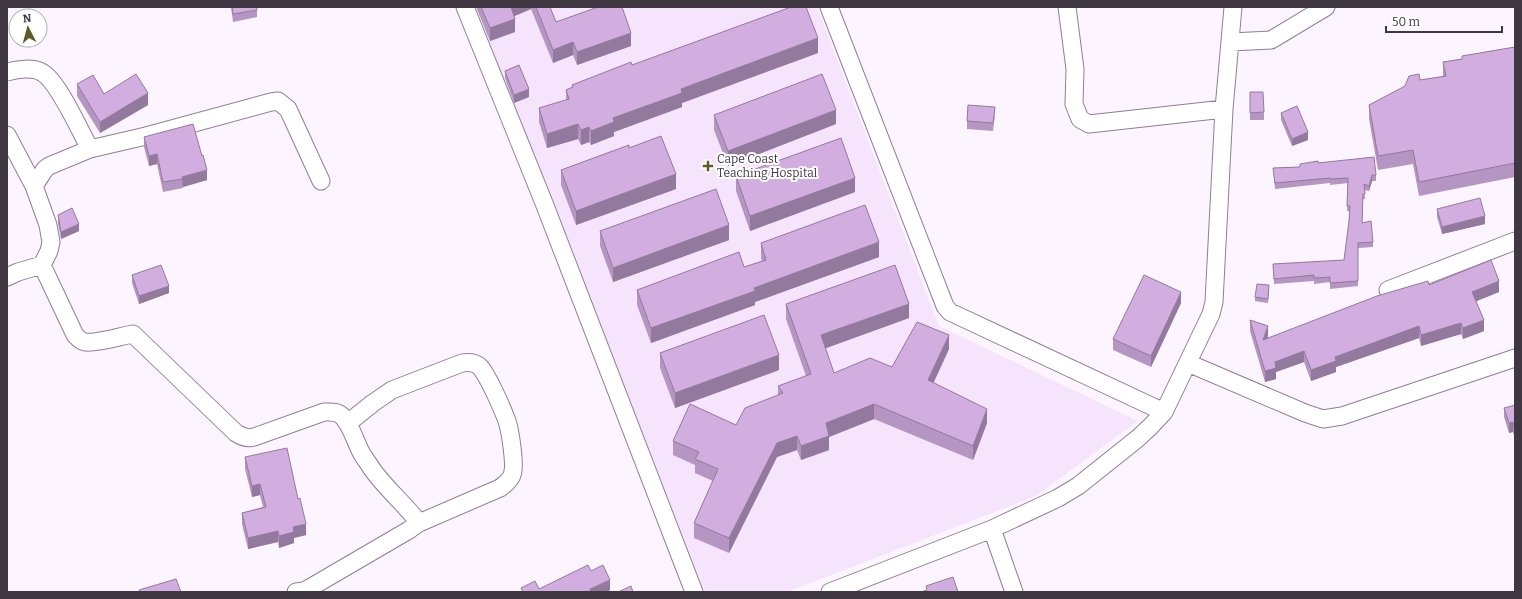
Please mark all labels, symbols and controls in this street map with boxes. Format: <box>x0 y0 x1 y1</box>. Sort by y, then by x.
north arrow <box>8 8 48 48</box>
scale bar <box>1386 8 1502 34</box>
text: N <box>22 12 32 25</box>
text: 50 m <box>1392 15 1421 29</box>
place label: Cape Coast Teaching Hospital <box>717 152 818 180</box>
marker: Cape Coast Teaching Hospital <box>702 160 714 172</box>

